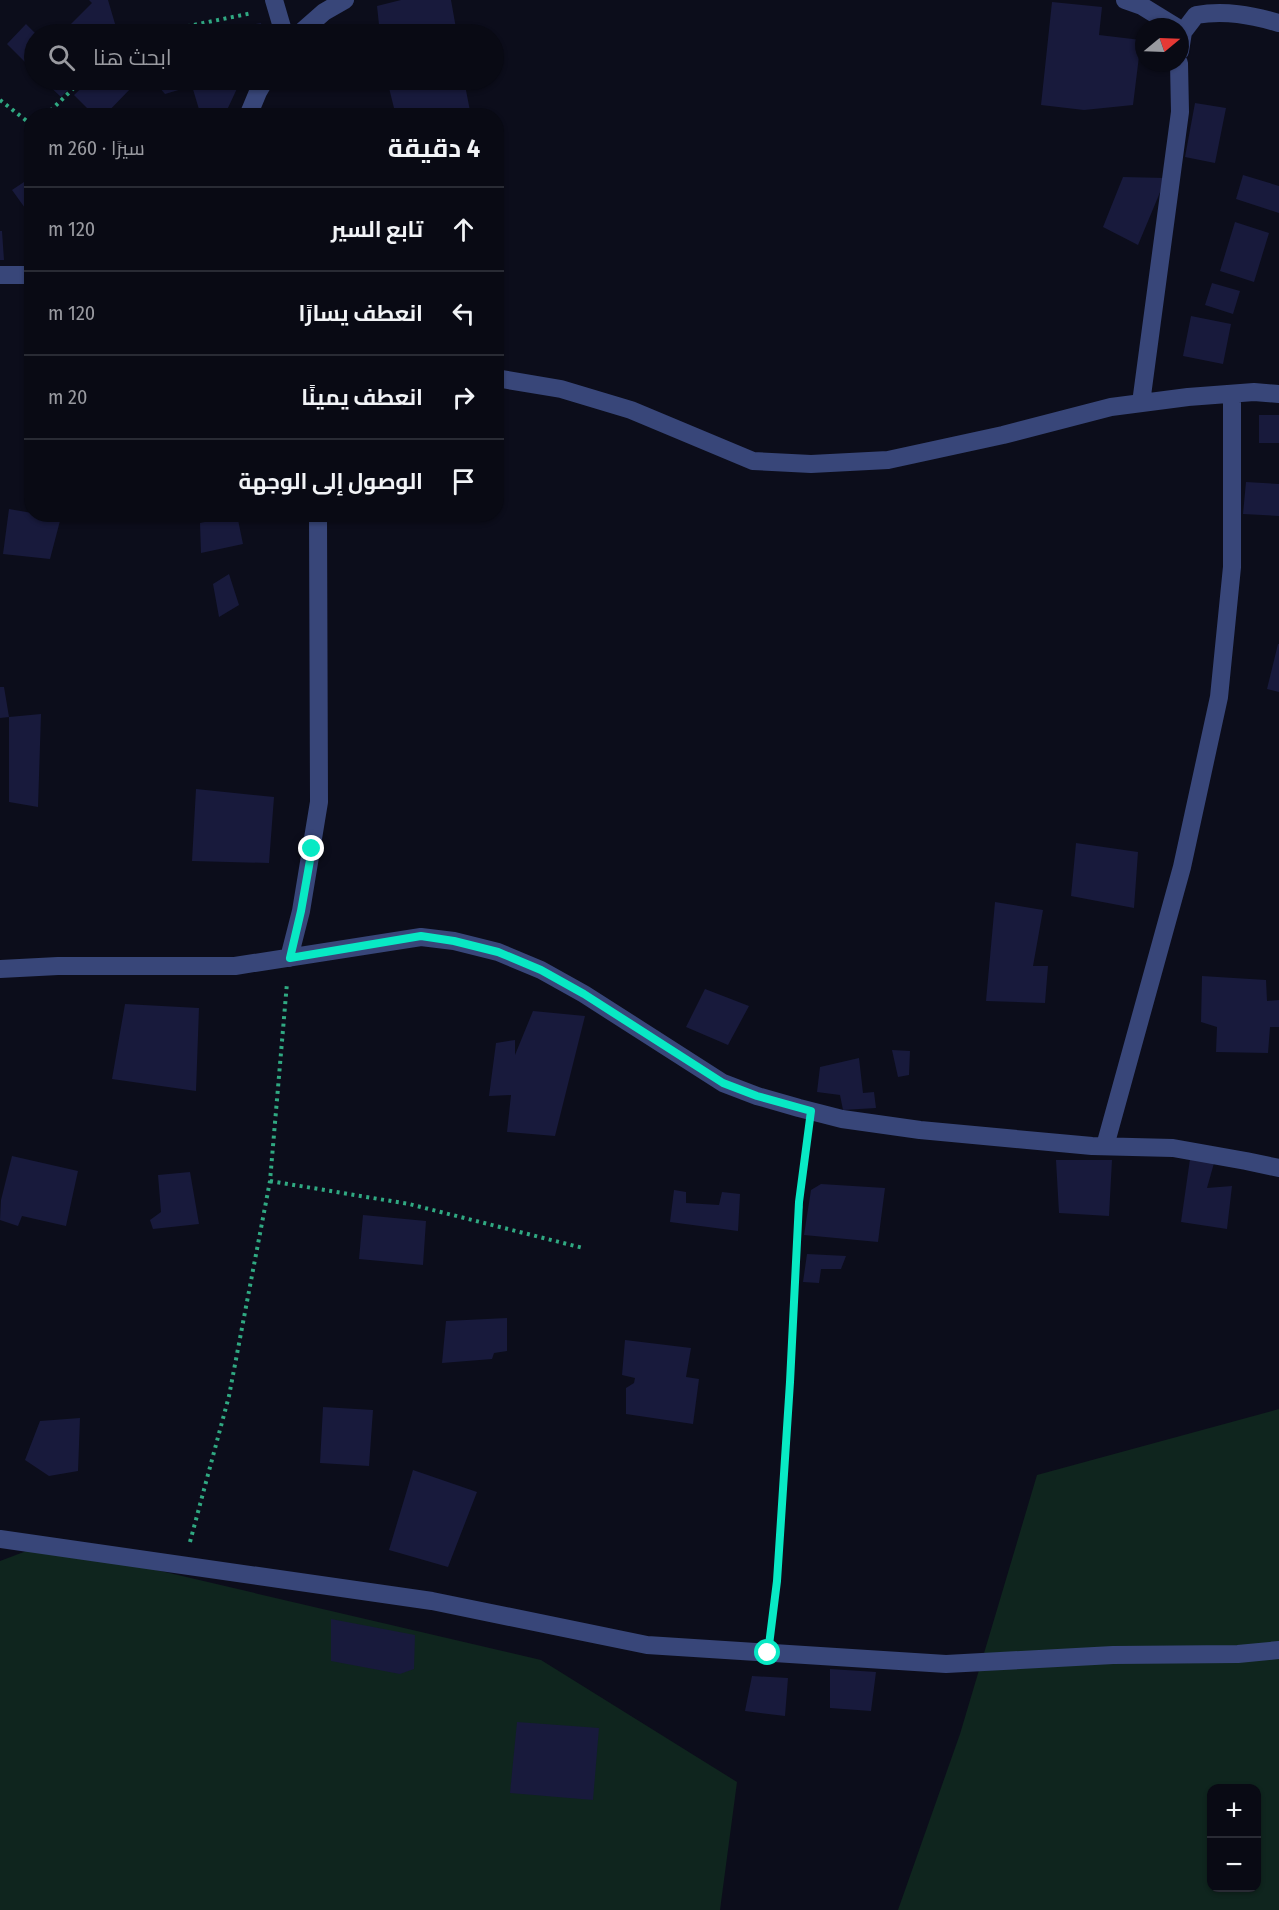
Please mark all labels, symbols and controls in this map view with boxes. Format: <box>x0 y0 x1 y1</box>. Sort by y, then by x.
north arrow <box>1135 18 1189 72</box>
search box <box>24 24 504 90</box>
icon: search <box>45 41 78 74</box>
text: ابحث هنا <box>93 44 172 71</box>
text: 4 دقيقة <box>388 133 480 164</box>
text: سيرًا · 260 m <box>48 136 145 160</box>
icon: ahead <box>447 213 480 246</box>
text: تابع السير <box>331 216 423 243</box>
text: 120 m <box>48 217 95 241</box>
icon: left <box>447 297 480 330</box>
text: انعطف يسارًا <box>298 300 423 327</box>
text: 120 m <box>48 301 95 325</box>
icon: right <box>447 381 480 414</box>
text: انعطف يمينًا <box>301 384 423 411</box>
text: 20 m <box>48 385 87 409</box>
icon: arrive <box>447 465 480 498</box>
text: الوصول إلى الوجهة <box>239 468 423 495</box>
route end <box>298 835 324 861</box>
route start <box>754 1639 780 1665</box>
map controls <box>1207 1784 1261 1892</box>
button: + <box>1207 1784 1261 1838</box>
button: − <box>1207 1838 1261 1892</box>

